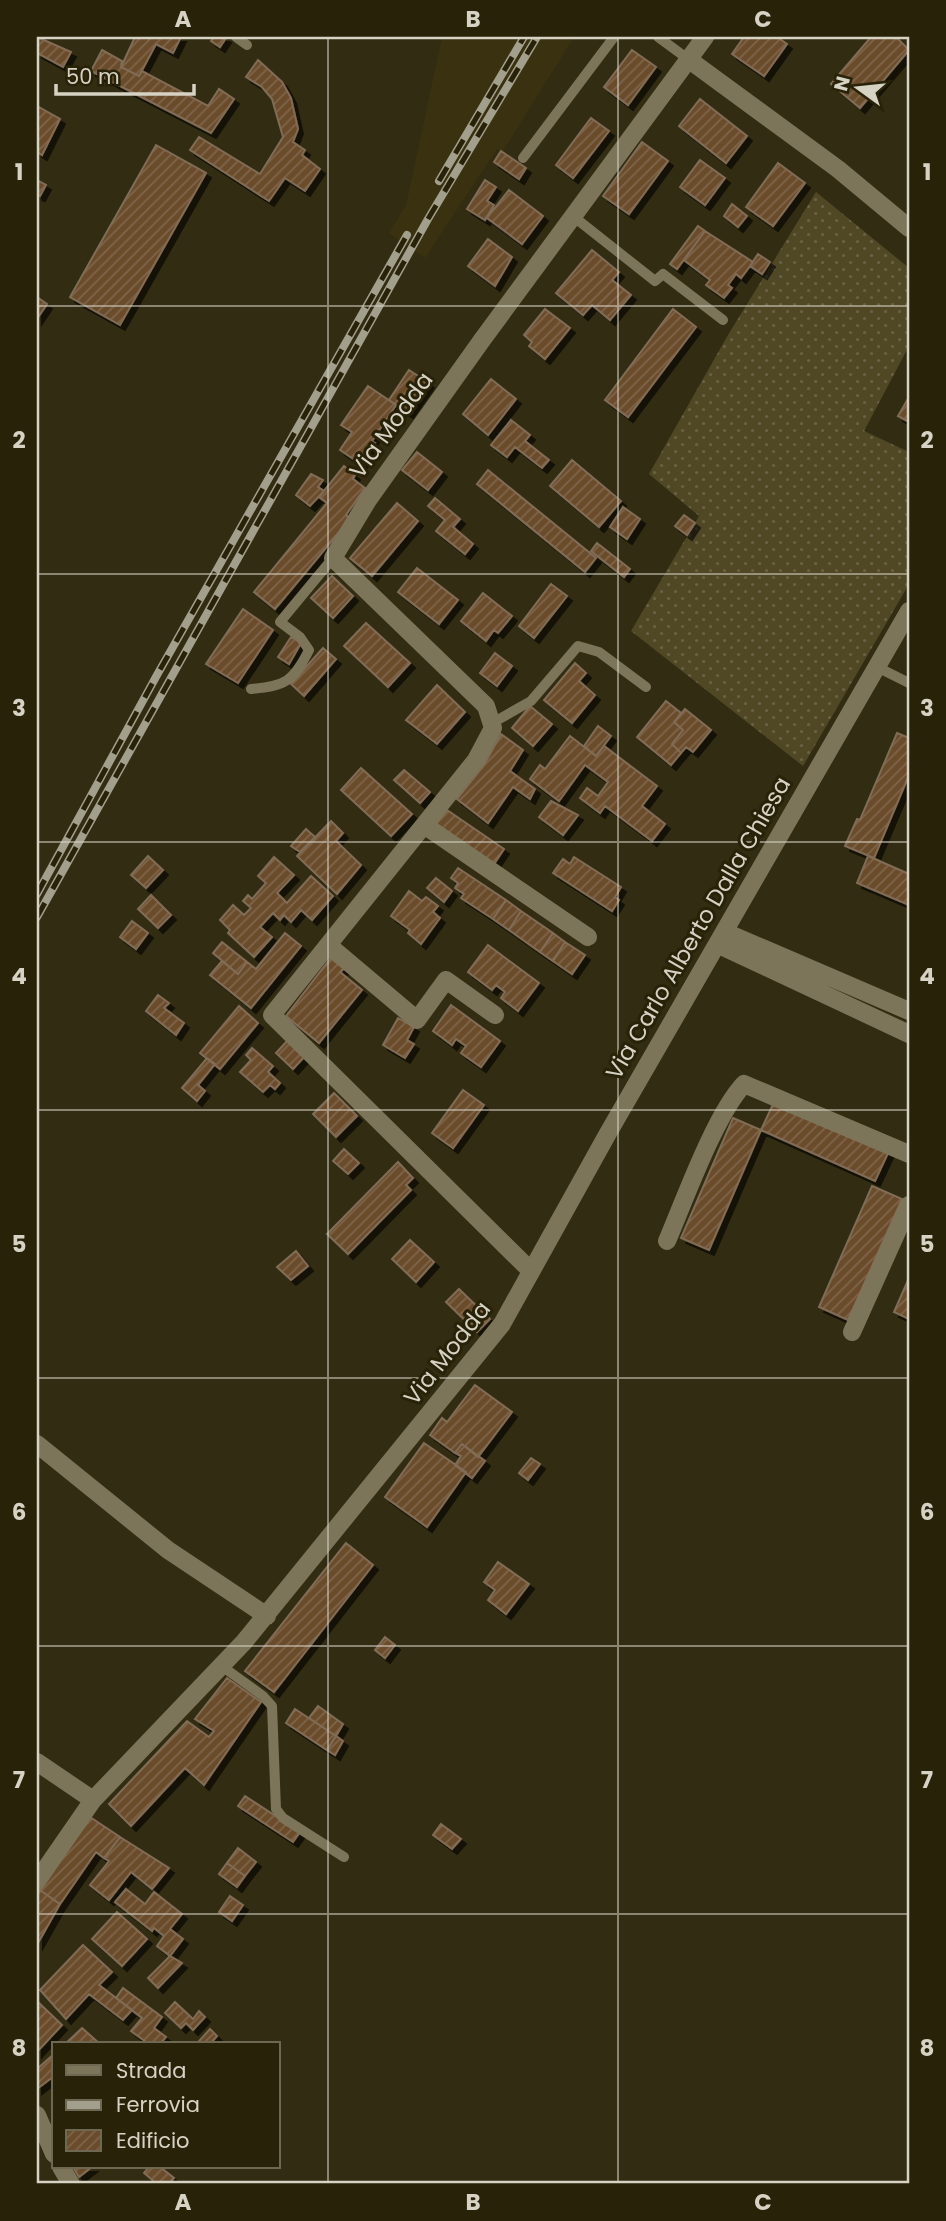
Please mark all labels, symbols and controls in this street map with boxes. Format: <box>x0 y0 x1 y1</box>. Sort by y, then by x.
text: A <box>175 3 192 35</box>
text: B <box>465 3 481 35</box>
text: C <box>754 3 772 35</box>
scale bar <box>56 52 194 96</box>
north arrow <box>824 52 894 122</box>
text: 50 m <box>66 62 120 91</box>
text: N <box>827 73 857 94</box>
text: 1 <box>15 156 23 188</box>
text: 1 <box>923 156 931 188</box>
street label: Via Modda <box>342 365 440 485</box>
text: 2 <box>12 424 26 456</box>
text: 2 <box>920 424 934 456</box>
text: 3 <box>12 692 26 724</box>
text: 3 <box>920 692 934 724</box>
street label: Via Carlo Alberto Dalla Chiesa <box>598 771 798 1085</box>
text: 4 <box>11 960 27 992</box>
text: 4 <box>919 960 935 992</box>
text: 5 <box>12 1228 26 1260</box>
text: 5 <box>920 1228 934 1260</box>
street label: Via Modda <box>396 1294 498 1412</box>
text: 6 <box>12 1496 26 1528</box>
text: 6 <box>920 1496 934 1528</box>
text: 7 <box>13 1764 25 1796</box>
text: 7 <box>921 1764 933 1796</box>
text: 8 <box>12 2032 26 2064</box>
text: 8 <box>920 2032 934 2064</box>
legend <box>52 2042 280 2168</box>
text: Strada <box>116 2056 186 2085</box>
text: Ferrovia <box>116 2090 200 2119</box>
text: Edificio <box>116 2126 190 2155</box>
text: A <box>175 2186 192 2218</box>
text: B <box>465 2186 481 2218</box>
text: C <box>754 2186 772 2218</box>

